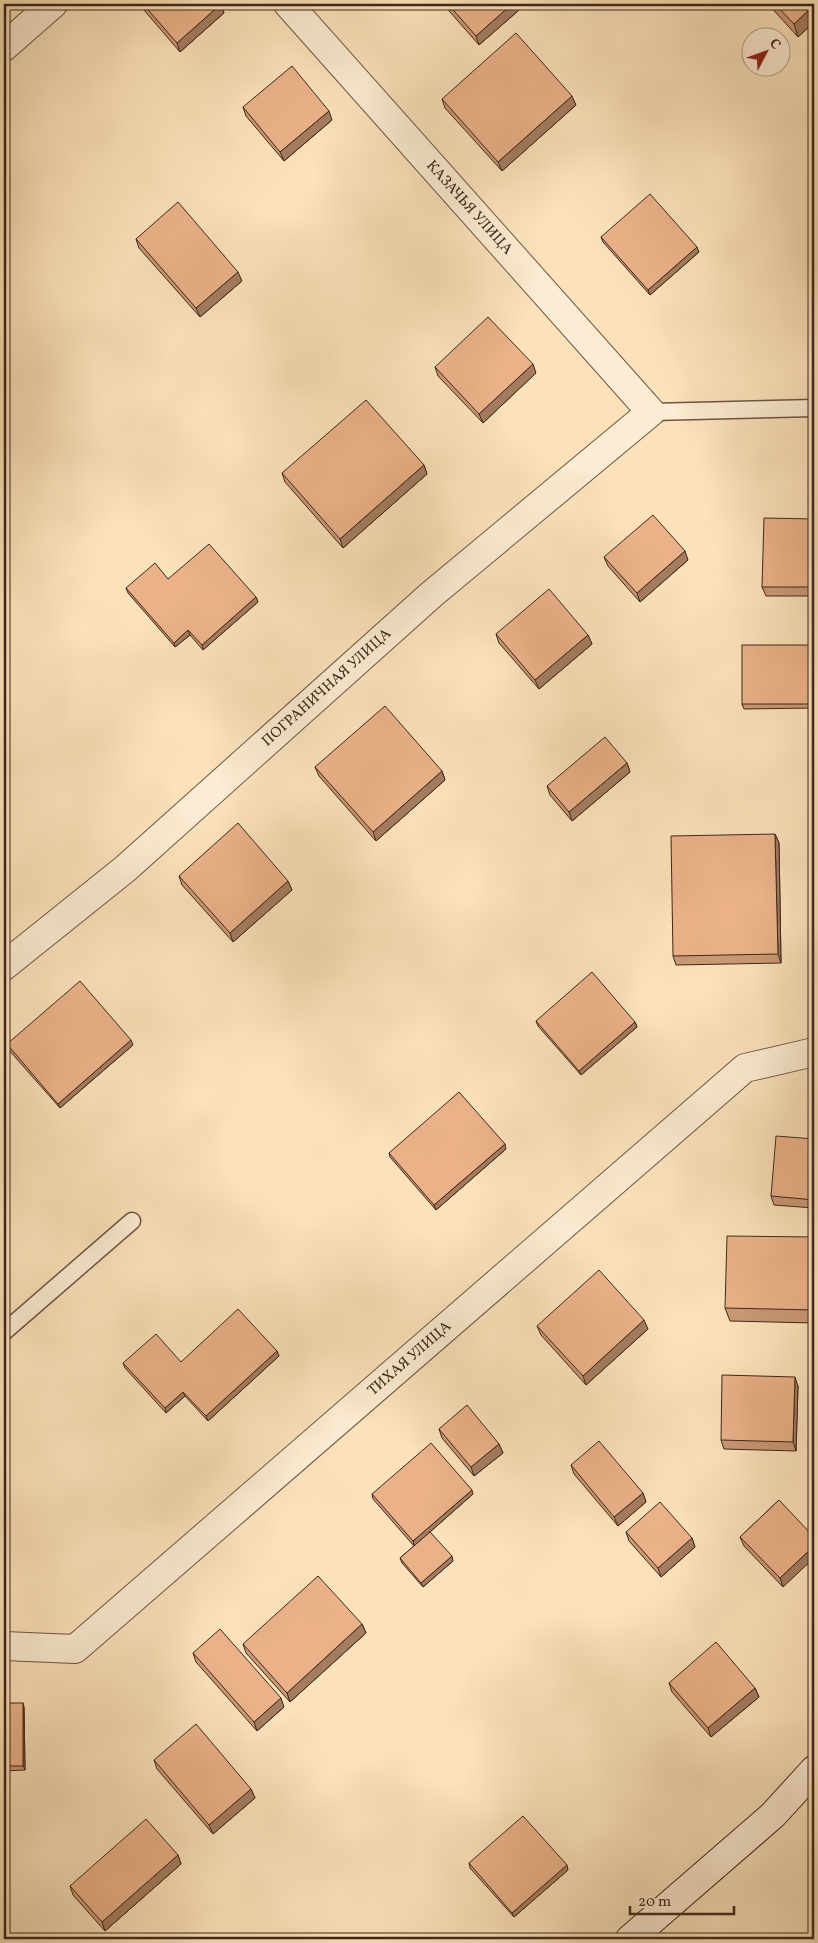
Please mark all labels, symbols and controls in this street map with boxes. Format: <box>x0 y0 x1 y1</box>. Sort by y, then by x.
north arrow <box>740 28 790 78</box>
text: С <box>765 35 785 54</box>
street label: КАЗАЧЬЯ УЛИЦА <box>421 156 518 260</box>
street label: ПОГРАНИЧНАЯ УЛИЦА <box>258 624 397 752</box>
street label: ТИХАЯ УЛИЦА <box>364 1316 457 1401</box>
scale bar <box>630 1883 734 1915</box>
text: 20 m <box>638 1892 671 1913</box>

